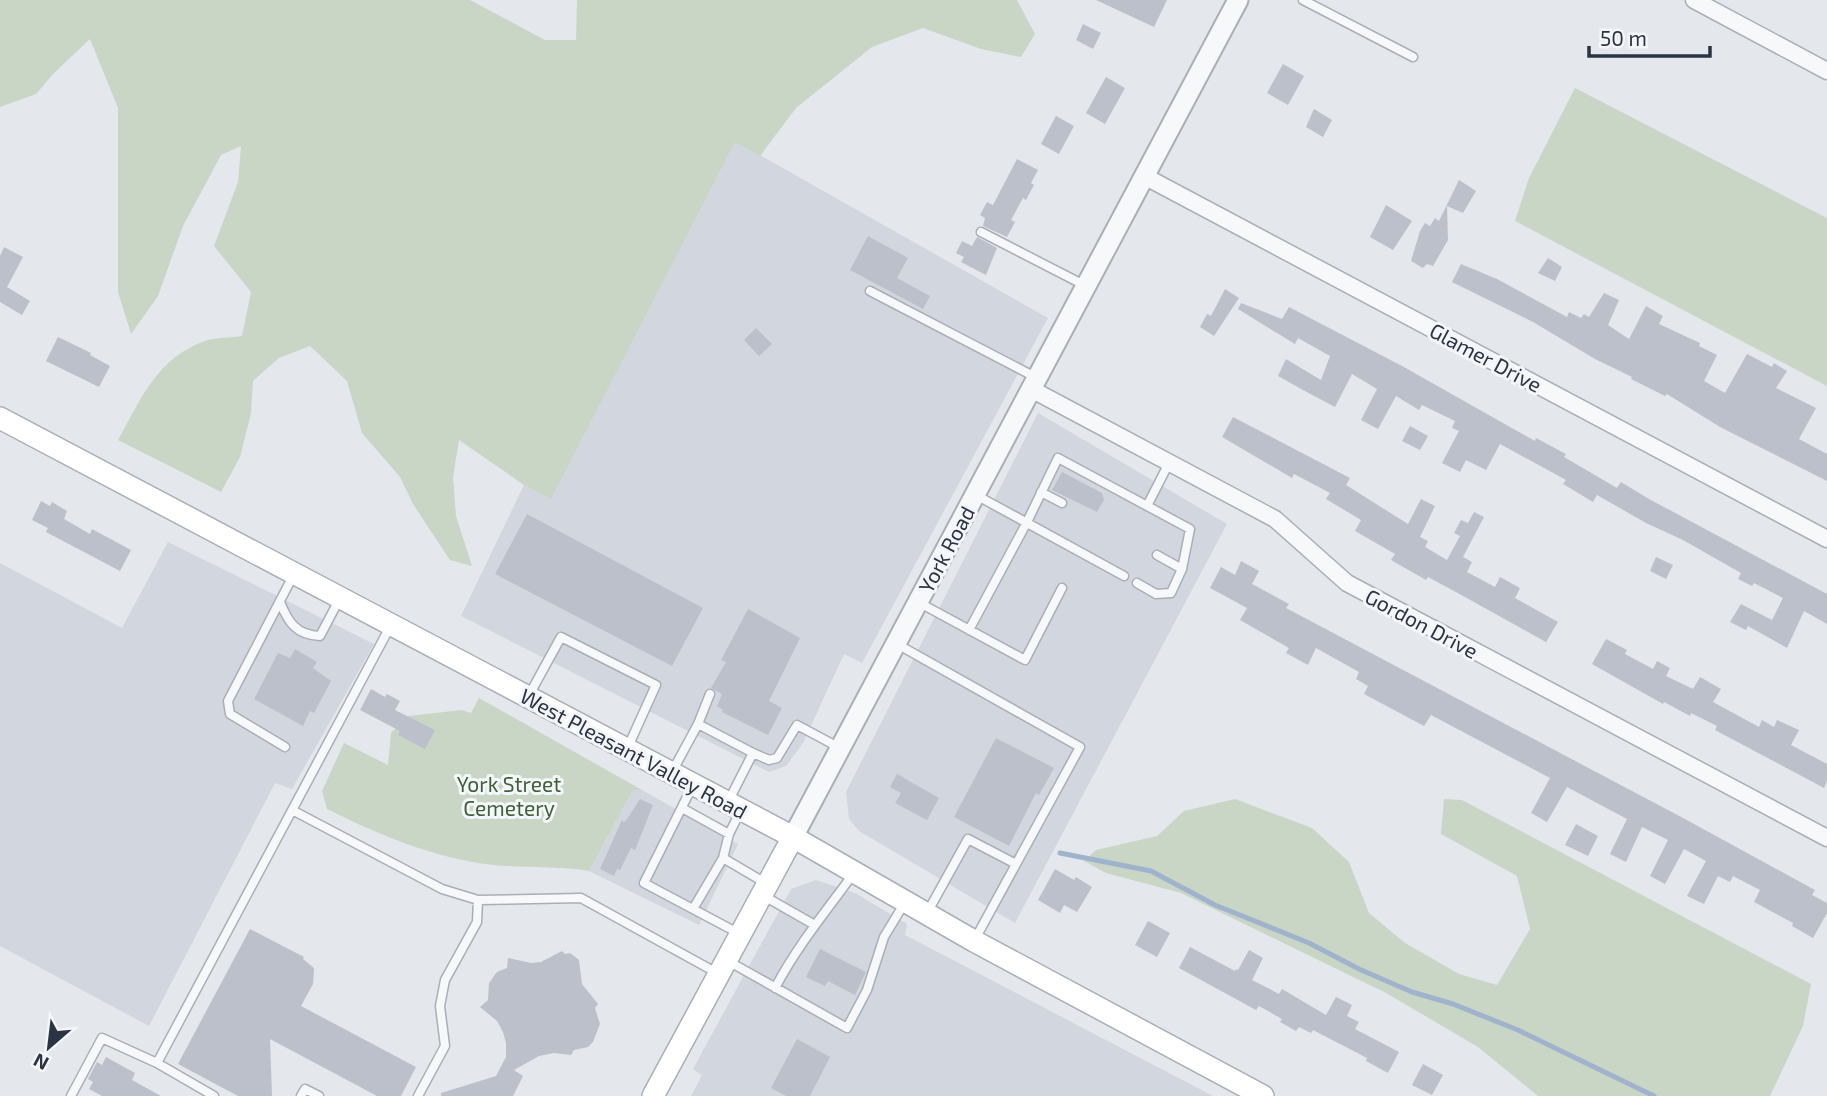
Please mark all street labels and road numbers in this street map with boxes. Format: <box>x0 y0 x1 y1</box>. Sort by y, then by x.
street label: Glamer Drive <box>1426 317 1546 397</box>
street label: York Road <box>913 501 979 597</box>
street label: Gordon Drive <box>1361 583 1483 663</box>
street label: West Pleasant Valley Road <box>516 683 752 823</box>

